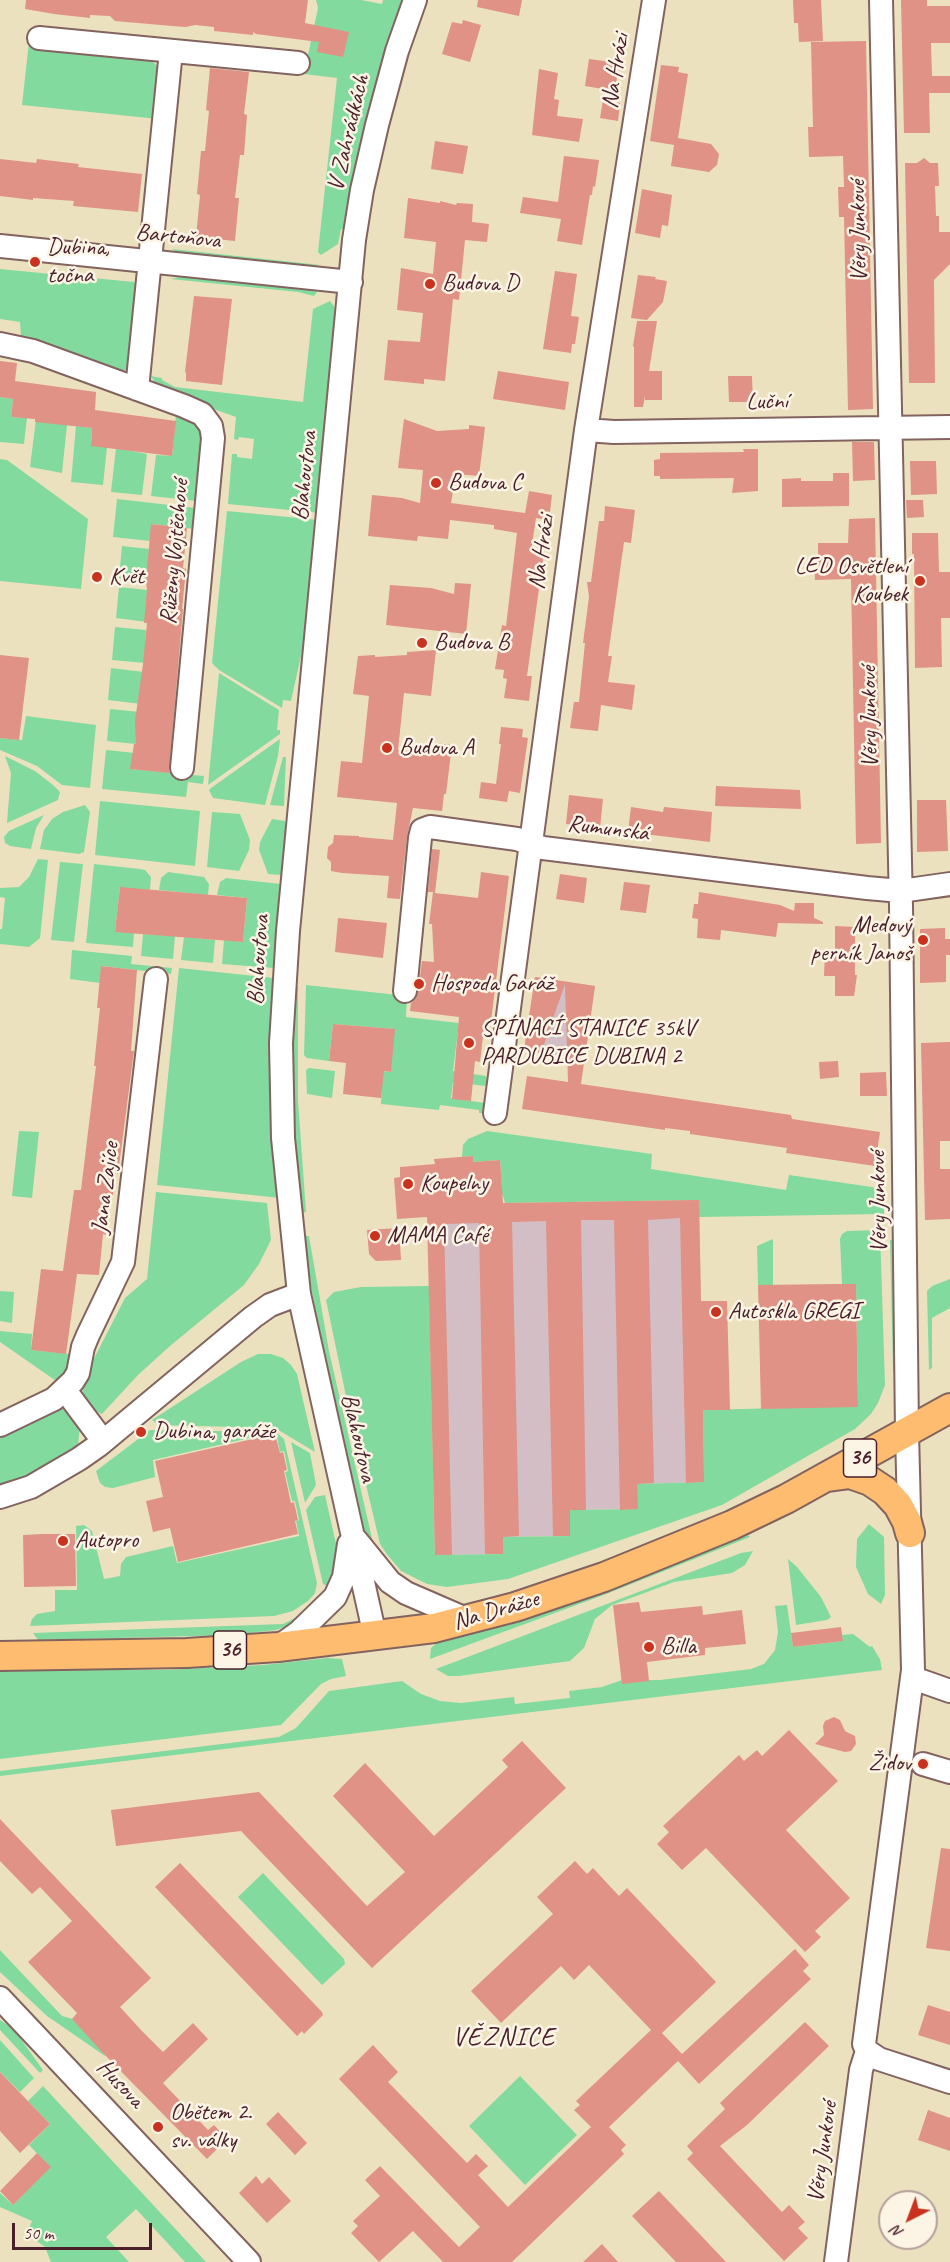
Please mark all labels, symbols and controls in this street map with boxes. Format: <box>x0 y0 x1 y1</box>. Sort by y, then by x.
street label: Na Hrázi <box>596 31 636 111</box>
street label: V Zahrádkách <box>322 72 376 194</box>
street label: Věry Junkové <box>844 180 874 282</box>
street label: Bartoňova <box>134 218 222 256</box>
place label: Dubina, točna <box>47 234 110 290</box>
marker: Dubina, točna <box>28 255 42 269</box>
place label: Budova D <box>442 270 519 298</box>
marker: Budova D <box>423 277 437 291</box>
street label: Luční <box>746 387 788 417</box>
street label: Blahoutova <box>286 430 324 522</box>
place label: Budova C <box>448 469 522 497</box>
marker: Budova C <box>429 476 443 490</box>
street label: Růženy Vojtěchové <box>154 478 196 626</box>
street label: Na Hrázi <box>522 513 562 591</box>
place label: LED Osvětlení Koubek <box>795 553 908 609</box>
place label: Květ <box>109 563 144 591</box>
marker: Květ <box>90 570 104 584</box>
marker: LED Osvětlení Koubek <box>913 574 927 588</box>
place label: Budova B <box>434 629 509 657</box>
marker: Budova B <box>415 636 429 650</box>
street label: Věry Junkové <box>855 666 885 768</box>
place label: Budova A <box>399 734 474 762</box>
marker: Budova A <box>380 741 394 755</box>
street label: Rumunská <box>566 810 650 848</box>
place label: Medový perník Janoš <box>811 912 911 968</box>
street label: Blahoutova <box>242 914 276 1006</box>
marker: Medový perník Janoš <box>916 933 930 947</box>
place label: Hospoda Garáž <box>431 970 553 998</box>
marker: Hospoda Garáž <box>412 977 426 991</box>
place label: SPÍNACÍ STANICE 35kV PARDUBICE DUBINA 2 <box>481 1015 695 1071</box>
marker: SPÍNACÍ STANICE 35kV PARDUBICE DUBINA 2 <box>462 1036 476 1050</box>
street label: Jana Zajíce <box>86 1141 126 1235</box>
street label: Věry Junkové <box>864 1151 894 1253</box>
place label: Koupelny <box>420 1170 488 1198</box>
marker: Koupelny <box>401 1177 415 1191</box>
place label: MAMA Café <box>387 1222 488 1250</box>
marker: MAMA Café <box>368 1229 382 1243</box>
place label: Autoskla GREGI <box>728 1298 860 1326</box>
marker: Autoskla GREGI <box>709 1305 723 1319</box>
street label: Blahoutova <box>334 1391 382 1485</box>
place label: Dubina, garáže <box>153 1418 275 1446</box>
marker: Dubina, garáže <box>134 1425 148 1439</box>
road number: 36 <box>844 1439 876 1477</box>
place label: Autopro <box>75 1527 138 1555</box>
marker: Autopro <box>56 1534 70 1548</box>
street label: Na Drážce <box>450 1585 542 1637</box>
road number: 36 <box>214 1631 246 1669</box>
place label: Billa <box>661 1633 696 1661</box>
marker: Billa <box>642 1640 656 1654</box>
place label: Židov <box>868 1750 911 1778</box>
marker: Židov <box>916 1757 930 1771</box>
district label: VĚZNICE <box>453 2022 555 2054</box>
street label: Husova <box>90 2053 150 2115</box>
place label: Obětem 2. sv. války <box>170 2099 252 2155</box>
street label: Věry Junkové <box>802 2100 844 2204</box>
marker: Obětem 2. sv. války <box>151 2120 165 2134</box>
north arrow <box>878 2190 938 2250</box>
scale bar <box>15 2211 154 2249</box>
text: N <box>887 2221 908 2243</box>
text: 50 m <box>23 2222 54 2244</box>

